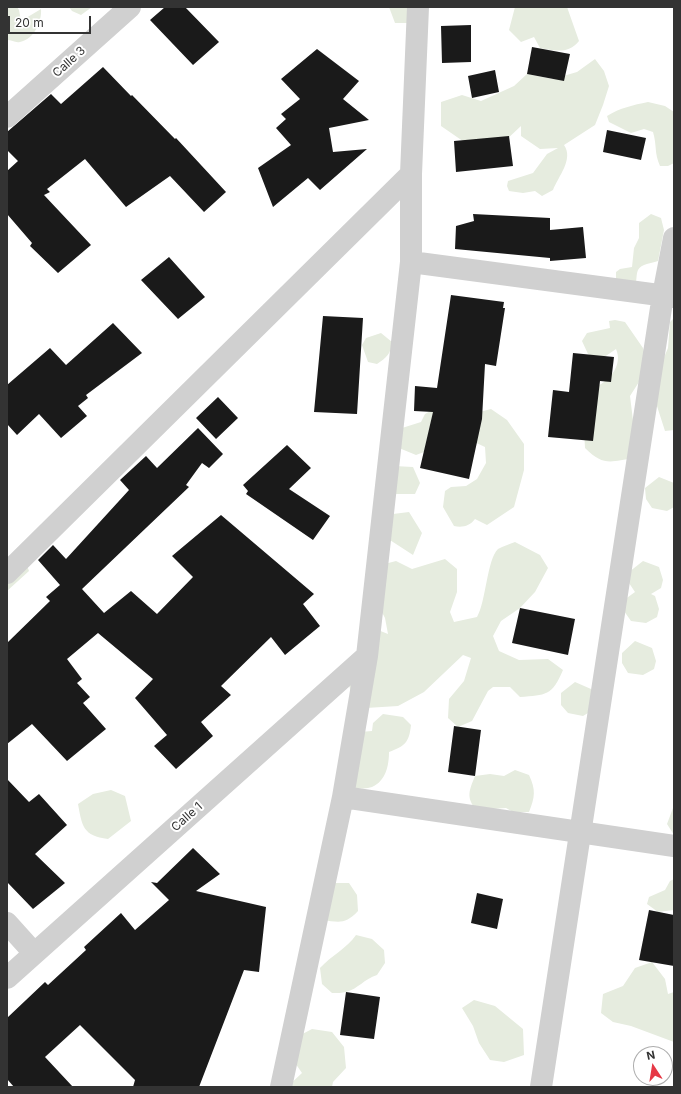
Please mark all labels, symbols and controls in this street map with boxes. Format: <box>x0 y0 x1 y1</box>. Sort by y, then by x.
scale bar <box>10 8 93 34</box>
text: 20 m <box>15 15 44 30</box>
street label: Calle 3 <box>50 44 88 80</box>
street label: Calle 1 <box>169 799 205 835</box>
north arrow <box>633 1046 673 1086</box>
text: N <box>645 1048 656 1063</box>

